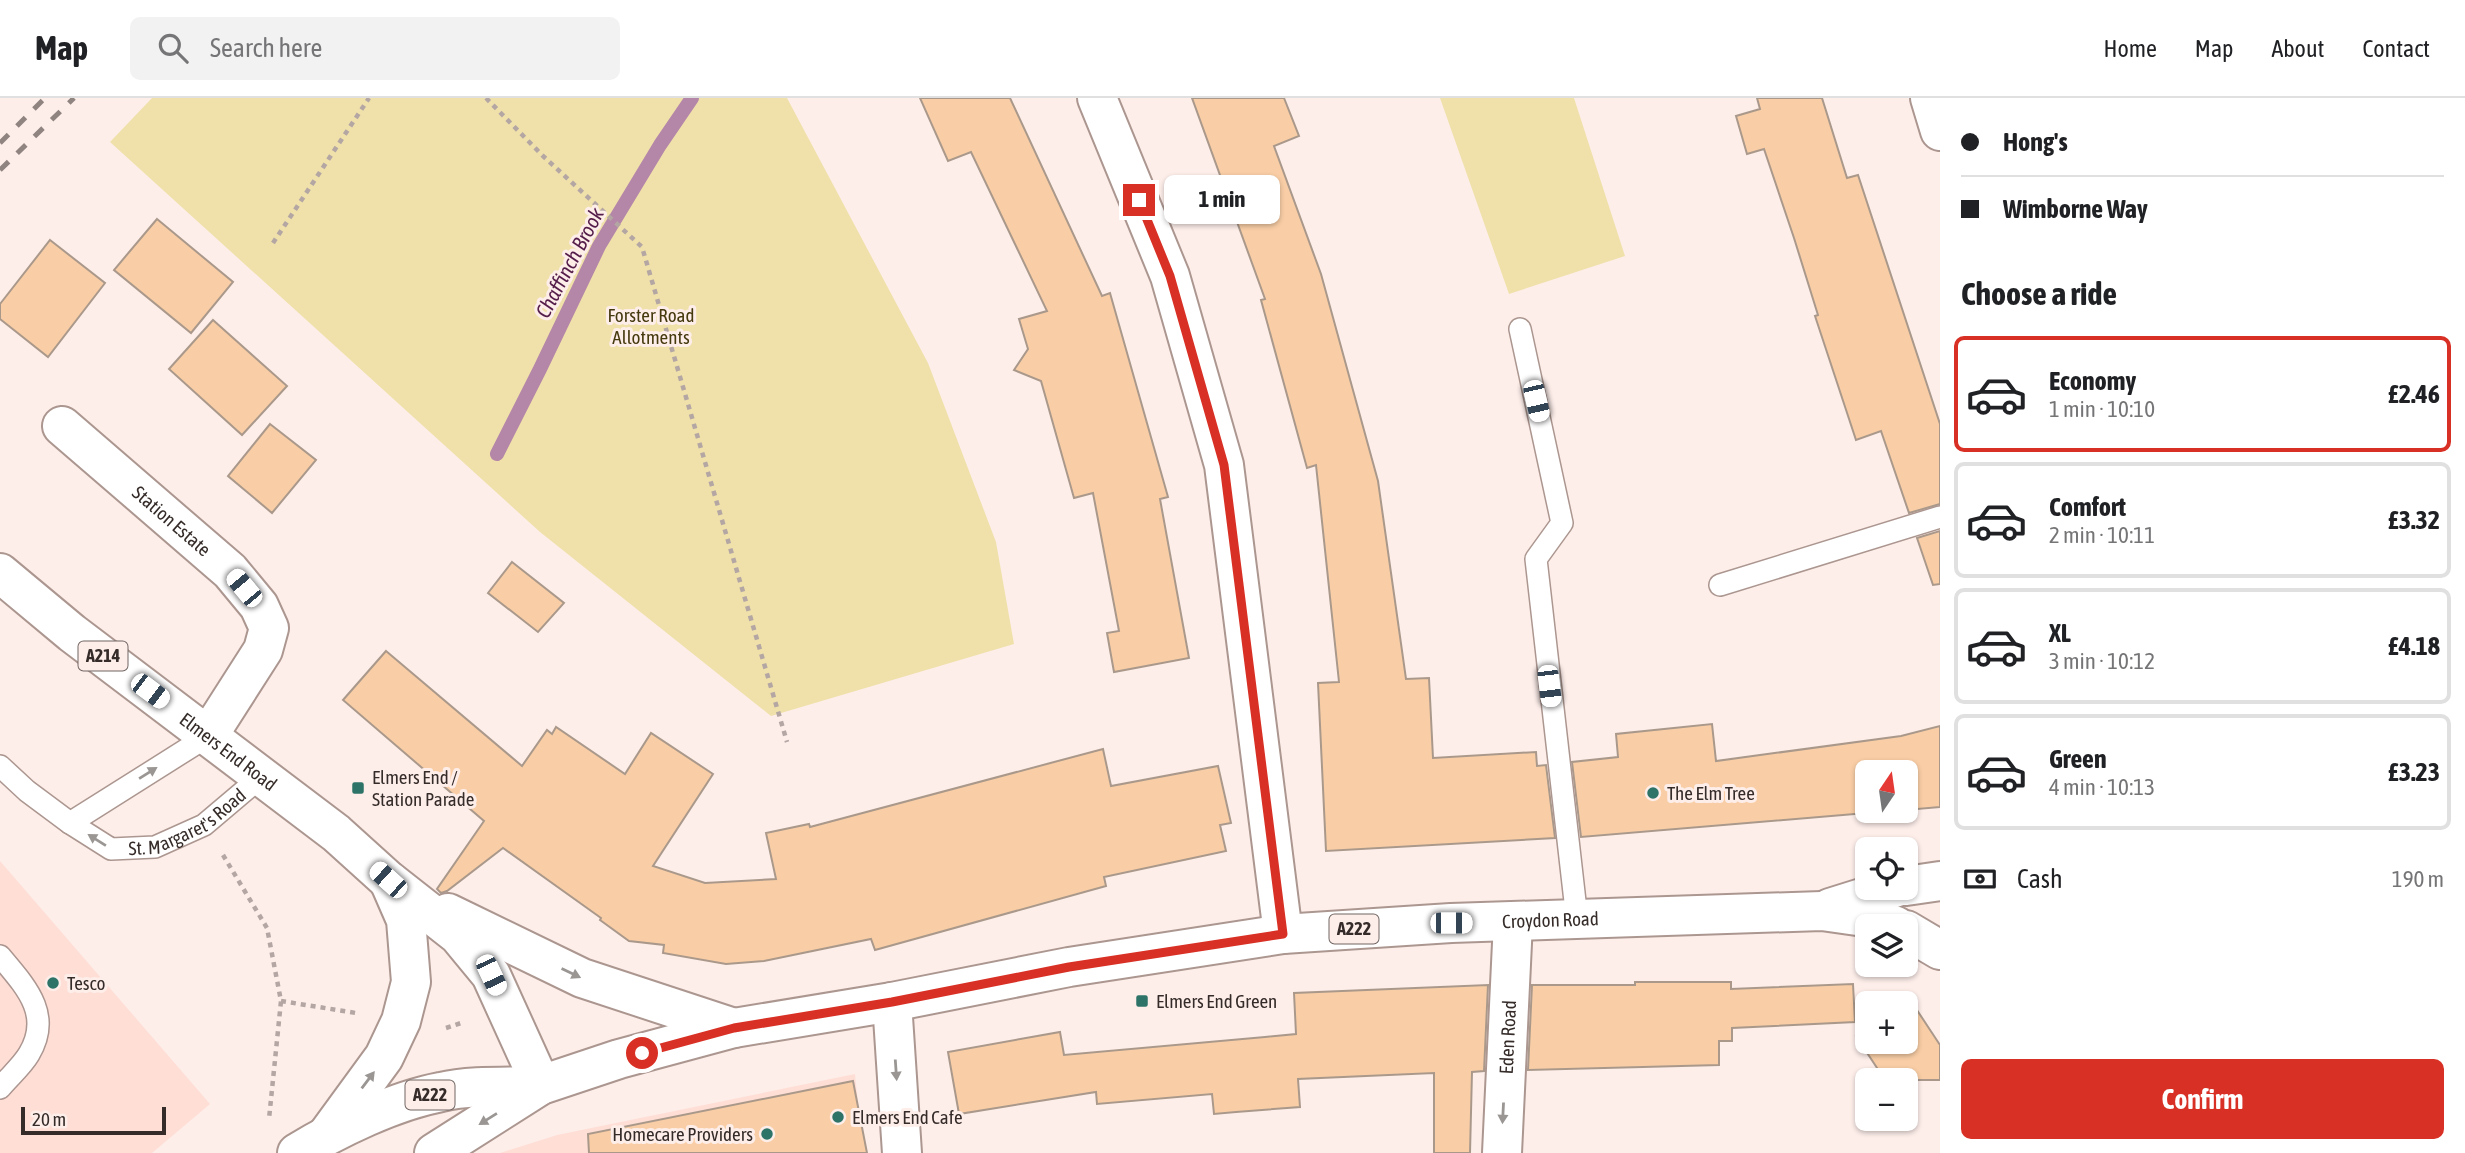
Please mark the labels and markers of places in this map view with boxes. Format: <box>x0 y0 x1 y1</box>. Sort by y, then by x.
place label: Elmers End / Station Parade <box>372 766 474 810</box>
marker: Elmers End / Station Parade <box>350 780 366 796</box>
place label: The Elm Tree <box>1667 782 1755 804</box>
marker: The Elm Tree <box>1645 785 1661 801</box>
place label: Tesco <box>67 972 106 994</box>
marker: Tesco <box>45 975 61 991</box>
place label: Elmers End Green <box>1156 990 1277 1012</box>
marker: Elmers End Green <box>1134 993 1150 1009</box>
place label: Elmers End Cafe <box>852 1106 963 1128</box>
marker: Elmers End Cafe <box>830 1109 846 1125</box>
place label: Homecare Providers <box>612 1123 753 1145</box>
marker: Homecare Providers <box>759 1126 775 1142</box>

